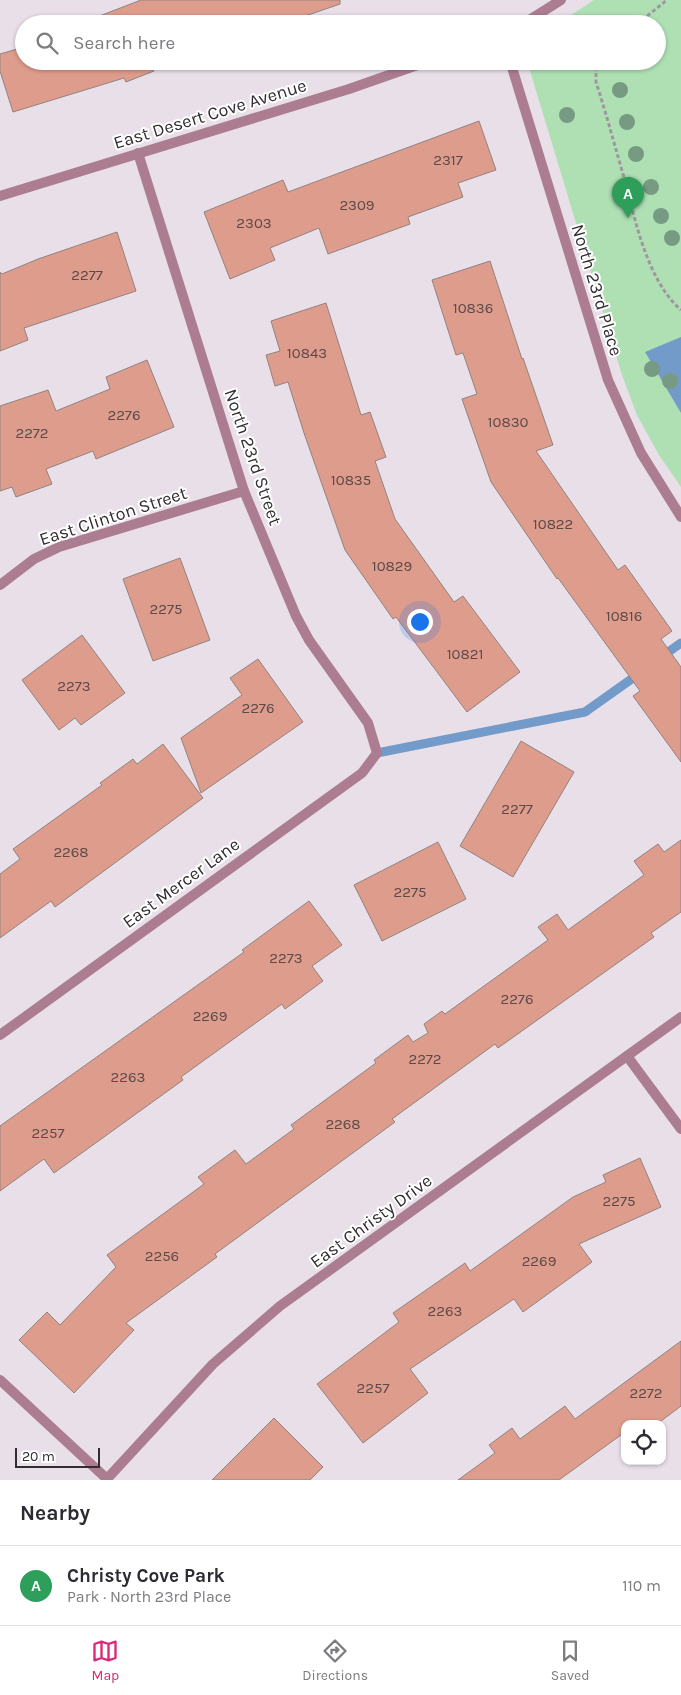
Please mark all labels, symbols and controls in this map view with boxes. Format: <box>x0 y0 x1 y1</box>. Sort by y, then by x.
search box <box>15 15 666 70</box>
icon: search <box>33 29 61 57</box>
text: Search here <box>73 32 175 54</box>
street label: East Desert Cove Avenue <box>111 74 309 154</box>
house number: 2317 <box>433 151 463 169</box>
pin: A <box>612 177 644 218</box>
house number: 2309 <box>339 196 375 214</box>
house number: 2303 <box>236 214 272 232</box>
street label: North 23rd Place <box>567 222 627 358</box>
house number: 2277 <box>71 266 103 284</box>
house number: 10836 <box>453 299 493 317</box>
house number: 10843 <box>287 344 327 362</box>
street label: North 23rd Street <box>219 386 287 528</box>
house number: 2276 <box>107 406 141 424</box>
house number: 10830 <box>488 413 529 431</box>
house number: 2272 <box>15 424 49 442</box>
house number: 10835 <box>331 471 371 489</box>
street label: East Clinton Street <box>36 482 190 550</box>
house number: 10822 <box>533 515 573 533</box>
house number: 10829 <box>372 557 412 575</box>
house number: 2275 <box>150 600 182 618</box>
house number: 10816 <box>606 607 642 625</box>
your location <box>407 609 433 635</box>
house number: 10821 <box>447 645 483 663</box>
house number: 2273 <box>57 677 91 695</box>
house number: 2276 <box>241 699 275 717</box>
house number: 2277 <box>501 800 533 818</box>
street label: East Mercer Lane <box>118 833 244 933</box>
house number: 2268 <box>53 843 89 861</box>
house number: 2275 <box>394 883 426 901</box>
house number: 2273 <box>269 949 303 967</box>
house number: 2276 <box>500 990 534 1008</box>
house number: 2269 <box>193 1007 227 1025</box>
house number: 2272 <box>408 1050 442 1068</box>
house number: 2263 <box>111 1068 145 1086</box>
house number: 2268 <box>325 1115 361 1133</box>
house number: 2257 <box>32 1124 64 1142</box>
street label: East Christy Drive <box>306 1169 436 1273</box>
house number: 2275 <box>603 1192 635 1210</box>
house number: 2256 <box>145 1247 179 1265</box>
house number: 2269 <box>522 1252 556 1270</box>
house number: 2263 <box>428 1302 462 1320</box>
house number: 2257 <box>357 1379 389 1397</box>
house number: 2272 <box>629 1384 663 1402</box>
map controls <box>621 1420 666 1465</box>
button: locate <box>621 1420 666 1465</box>
scale bar <box>15 1445 100 1468</box>
text: 20 m <box>22 1448 55 1465</box>
text: Nearby <box>20 1501 90 1525</box>
text: Christy Cove Park <box>67 1565 225 1587</box>
text: A <box>31 1576 41 1595</box>
text: 110 m <box>622 1576 661 1595</box>
text: Park · North 23rd Place <box>67 1587 231 1606</box>
tab: Map <box>91 1637 119 1684</box>
tab: Directions <box>302 1637 368 1684</box>
tab: Saved <box>551 1637 590 1684</box>

